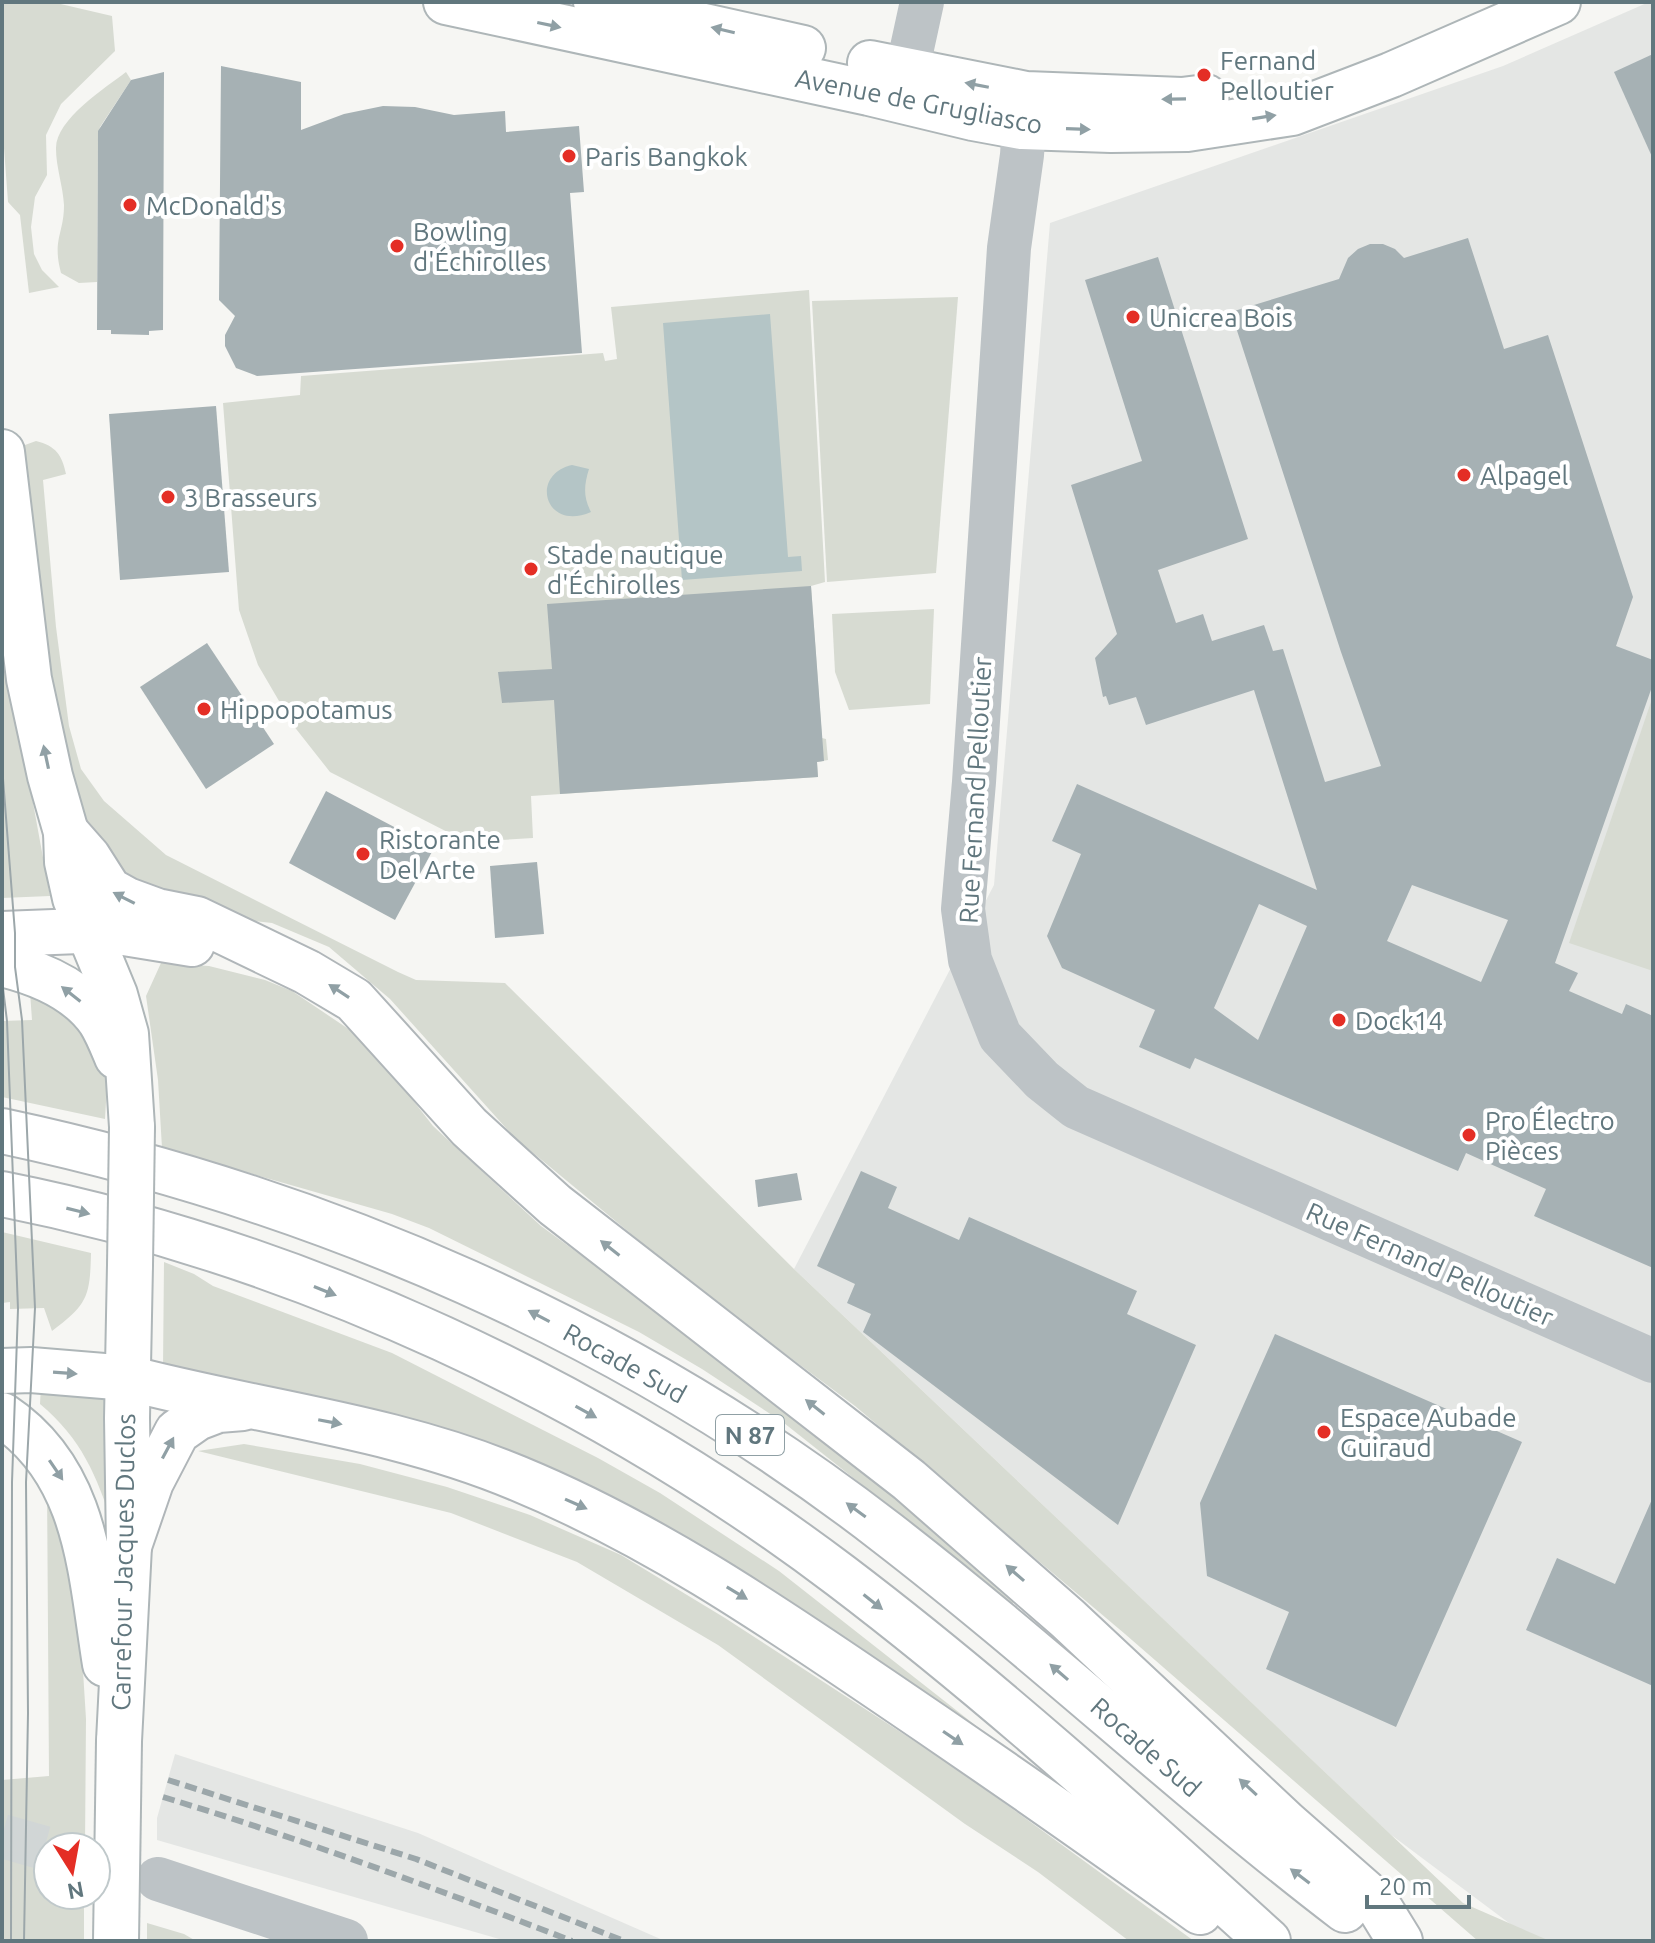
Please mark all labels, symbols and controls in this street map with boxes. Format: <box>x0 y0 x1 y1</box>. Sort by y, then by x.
one-way arrow <box>537 19 562 32</box>
one-way arrow <box>710 23 735 36</box>
place label: Fernand Pelloutier <box>1220 46 1334 105</box>
street label: Avenue de Grugliasco <box>793 63 1045 139</box>
marker: Fernand Pelloutier <box>1195 66 1213 84</box>
one-way arrow <box>965 78 990 90</box>
one-way arrow <box>1161 93 1187 105</box>
one-way arrow <box>1251 110 1276 123</box>
one-way arrow <box>1066 122 1091 135</box>
place label: Paris Bangkok <box>585 142 748 171</box>
marker: Paris Bangkok <box>560 147 578 165</box>
place label: McDonald's <box>146 191 282 220</box>
marker: McDonald's <box>121 196 139 214</box>
place label: Bowling d'Échirolles <box>413 217 547 276</box>
marker: Bowling d'Échirolles <box>388 237 406 255</box>
place label: Unicrea Bois <box>1149 303 1293 332</box>
marker: Unicrea Bois <box>1124 308 1142 326</box>
place label: Alpagel <box>1480 461 1569 490</box>
marker: Alpagel <box>1455 466 1473 484</box>
place label: 3 Brasseurs <box>184 483 317 512</box>
marker: 3 Brasseurs <box>159 488 177 506</box>
place label: Stade nautique d'Échirolles <box>547 540 724 599</box>
marker: Stade nautique d'Échirolles <box>522 560 540 578</box>
street label: Rue Fernand Pelloutier <box>954 656 996 924</box>
place label: Hippopotamus <box>220 695 393 724</box>
marker: Hippopotamus <box>195 700 213 718</box>
one-way arrow <box>39 744 51 769</box>
place label: Ristorante Del Arte <box>379 825 501 884</box>
marker: Ristorante Del Arte <box>354 845 372 863</box>
one-way arrow <box>112 891 135 904</box>
one-way arrow <box>328 984 350 998</box>
one-way arrow <box>61 986 81 1002</box>
place label: Dock14 <box>1355 1006 1443 1035</box>
marker: Dock14 <box>1330 1011 1348 1029</box>
place label: Pro Électro Pièces <box>1485 1105 1615 1165</box>
marker: Pro Électro Pièces <box>1460 1126 1478 1144</box>
street label: Rue Fernand Pelloutier <box>1302 1196 1558 1332</box>
one-way arrow <box>66 1206 91 1218</box>
one-way arrow <box>600 1240 620 1257</box>
one-way arrow <box>313 1285 337 1298</box>
one-way arrow <box>528 1310 551 1323</box>
street label: Rocade Sud <box>559 1317 691 1409</box>
one-way arrow <box>53 1367 78 1380</box>
one-way arrow <box>805 1400 825 1416</box>
place label: Espace Aubade Guiraud <box>1340 1403 1517 1462</box>
one-way arrow <box>575 1405 597 1419</box>
street label: Carrefour Jacques Duclos <box>106 1413 140 1711</box>
road number: N 87 <box>716 1415 784 1455</box>
one-way arrow <box>318 1416 343 1429</box>
marker: Espace Aubade Guiraud <box>1315 1423 1333 1441</box>
one-way arrow <box>162 1437 175 1460</box>
one-way arrow <box>48 1459 63 1481</box>
one-way arrow <box>564 1497 588 1511</box>
one-way arrow <box>846 1503 867 1518</box>
one-way arrow <box>1006 1565 1026 1582</box>
one-way arrow <box>726 1586 748 1600</box>
one-way arrow <box>863 1593 883 1609</box>
one-way arrow <box>1050 1664 1069 1682</box>
street label: Rocade Sud <box>1085 1691 1207 1803</box>
one-way arrow <box>942 1730 963 1745</box>
one-way arrow <box>1238 1779 1257 1797</box>
north arrow <box>32 1831 112 1911</box>
scale bar <box>1367 1859 1469 1909</box>
one-way arrow <box>1290 1869 1311 1885</box>
text: 20 m <box>1379 1873 1432 1900</box>
text: N <box>65 1877 86 1905</box>

